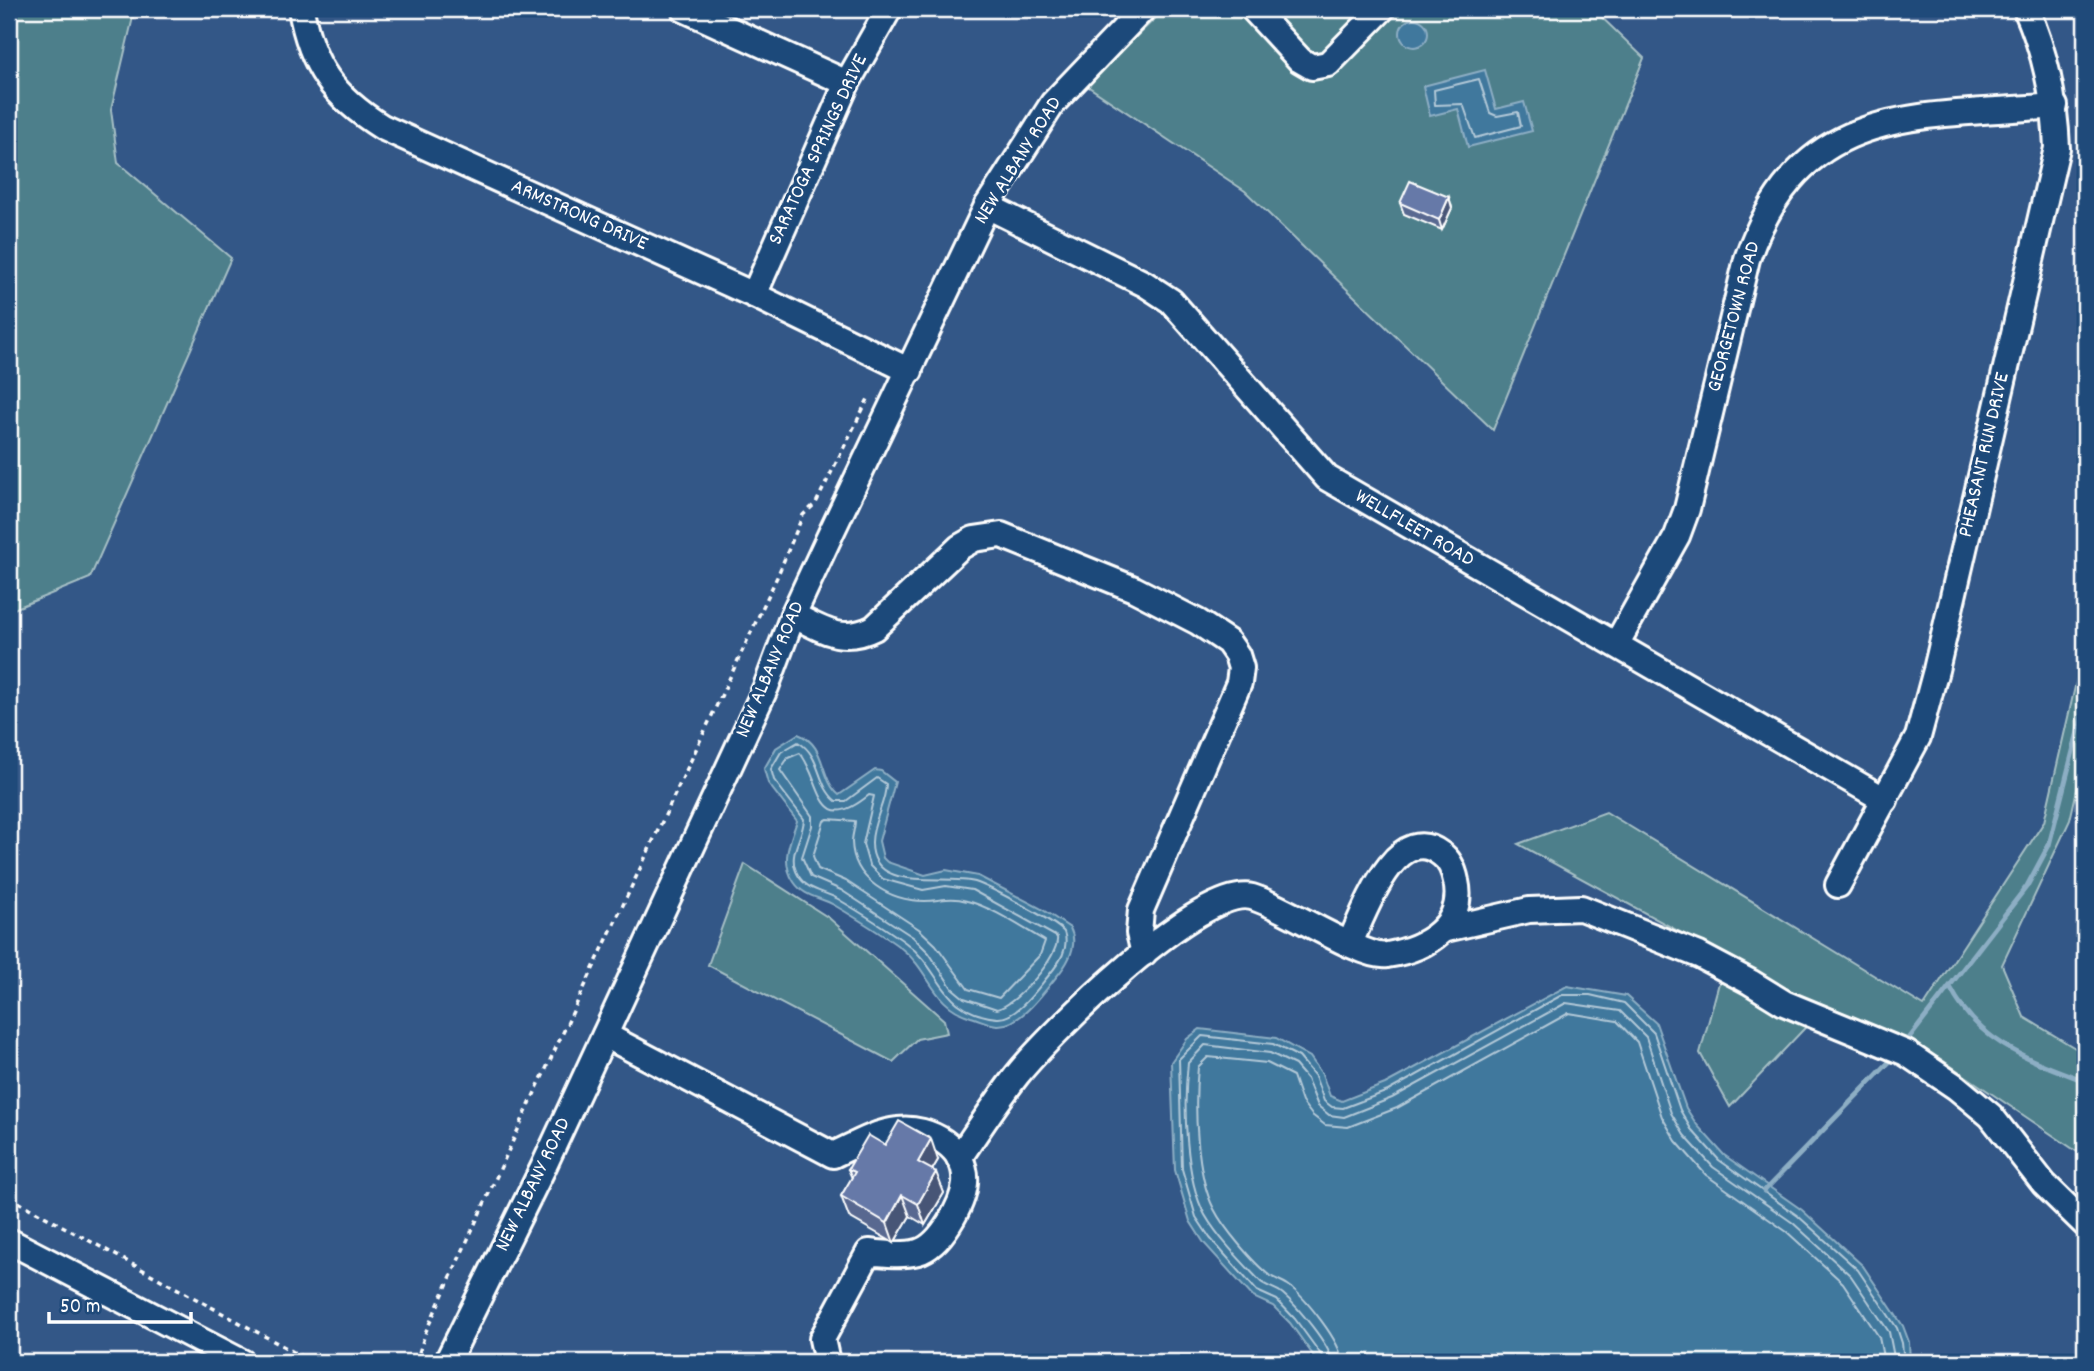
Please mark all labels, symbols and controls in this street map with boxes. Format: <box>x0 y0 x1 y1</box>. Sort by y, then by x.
street label: SARATOGA SPRINGS DRIVE <box>762 49 877 250</box>
street label: NEW ALBANY ROAD <box>968 91 1070 231</box>
street label: ARMSTRONG DRIVE <box>506 172 653 260</box>
street label: GEORGETOWN ROAD <box>1700 238 1770 396</box>
street label: PHEASANT RUN DRIVE <box>1951 369 2019 540</box>
street label: WELLFLEET ROAD <box>1349 483 1479 575</box>
street label: NEW ALBANY ROAD <box>729 597 813 743</box>
street label: NEW ALBANY ROAD <box>489 1113 579 1257</box>
scale bar <box>49 1280 191 1324</box>
text: 50 m <box>60 1293 100 1323</box>

